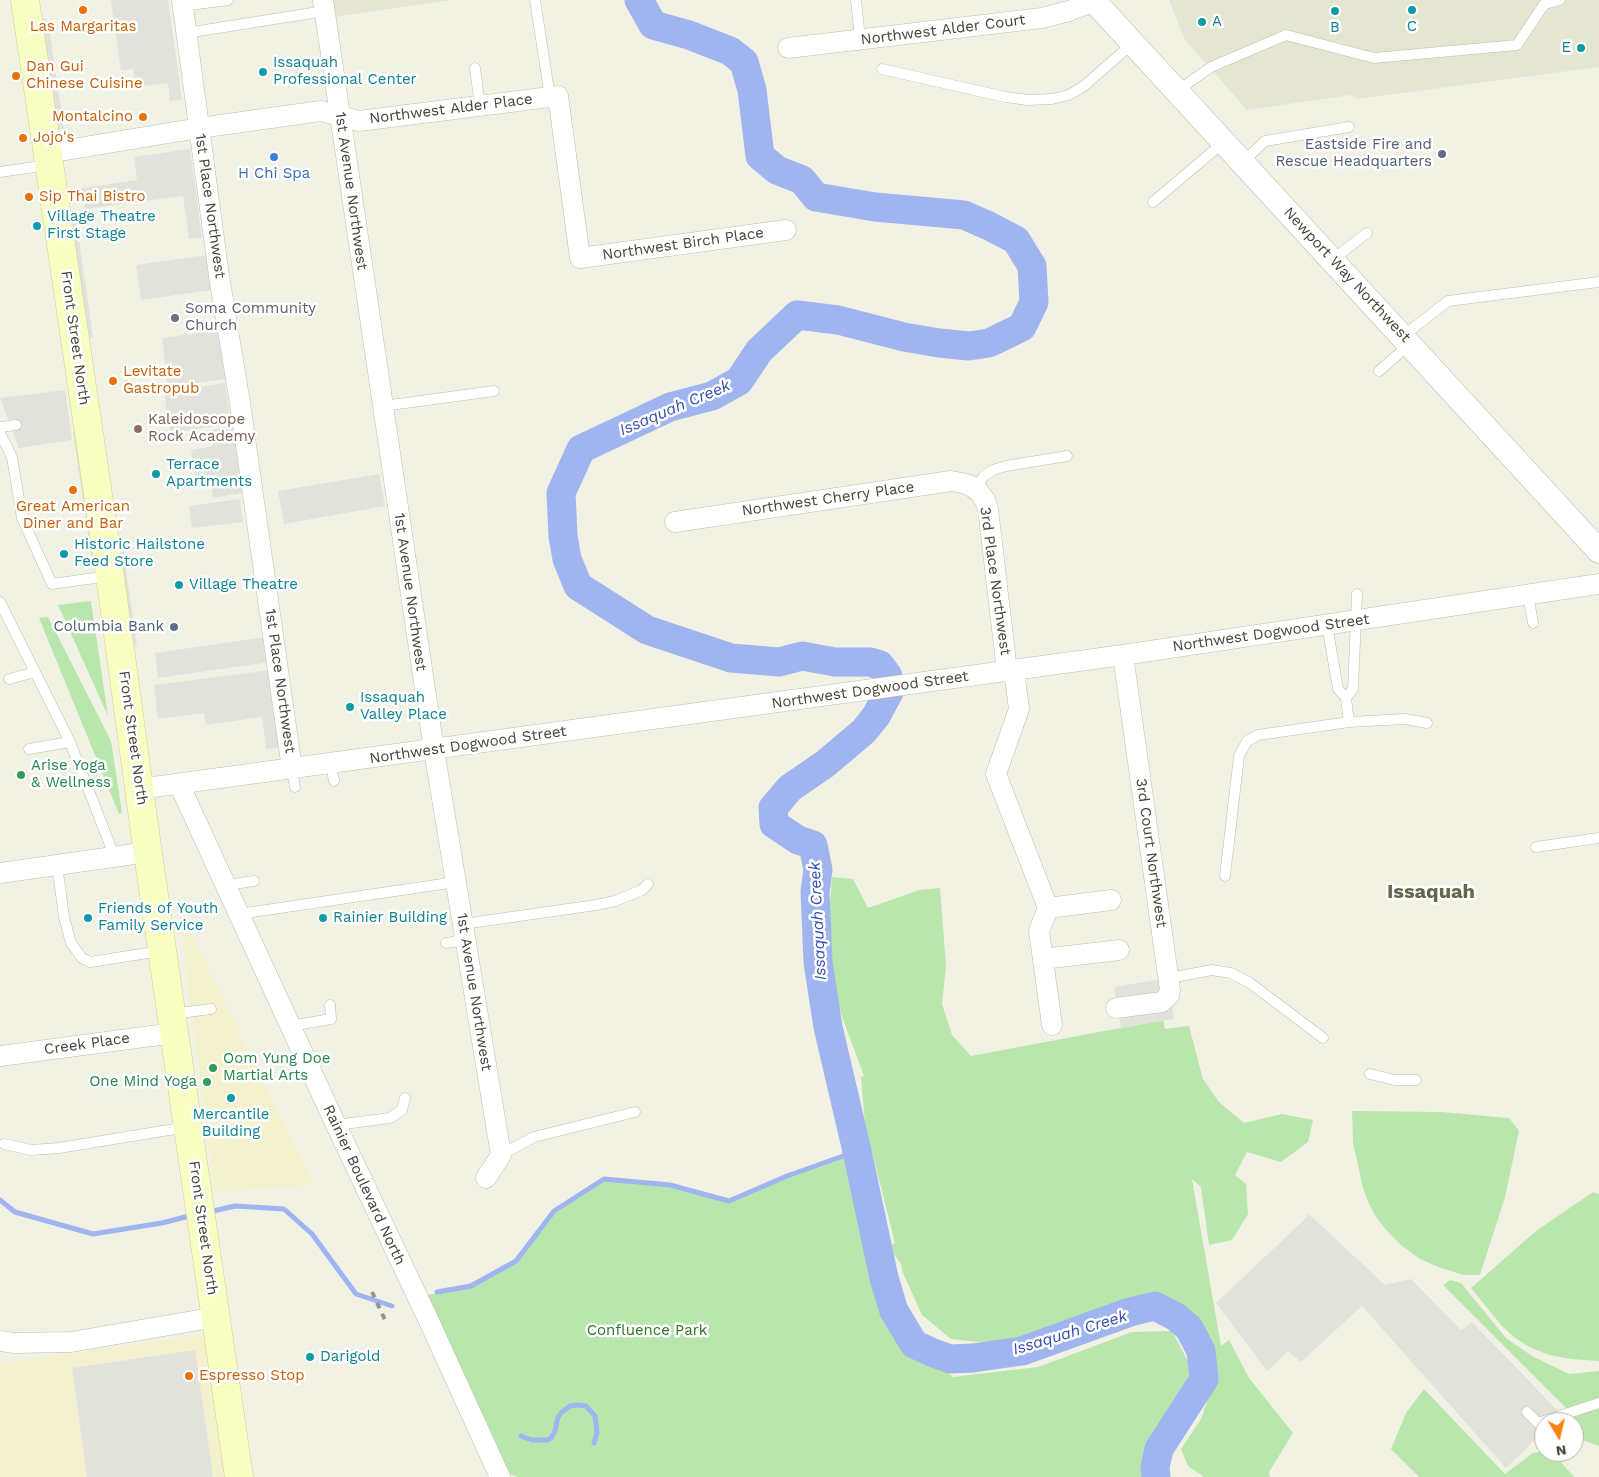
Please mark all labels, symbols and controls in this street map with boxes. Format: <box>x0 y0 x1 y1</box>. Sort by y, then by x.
marker: Las Margaritas <box>77 4 89 16</box>
marker: C <box>1406 4 1418 16</box>
marker: B <box>1329 5 1341 17</box>
street label: Northwest Alder Court <box>860 11 1026 49</box>
place label: A <box>1212 13 1222 31</box>
marker: A <box>1196 16 1208 28</box>
place label: Las Margaritas <box>30 18 136 36</box>
place label: C <box>1407 18 1417 36</box>
place label: B <box>1330 19 1340 37</box>
place label: E <box>1561 39 1571 57</box>
marker: E <box>1575 42 1587 54</box>
place label: Issaquah Professional Center <box>273 54 417 89</box>
place label: Dan Gui Chinese Cuisine <box>26 58 143 93</box>
marker: Issaquah Professional Center <box>257 66 269 78</box>
marker: Dan Gui Chinese Cuisine <box>10 70 22 82</box>
street label: Northwest Alder Place <box>368 90 534 128</box>
place label: Montalcino <box>52 108 133 126</box>
marker: Montalcino <box>137 111 149 123</box>
street label: 1st Avenue Northwest <box>331 111 371 271</box>
place label: Jojo's <box>33 129 74 147</box>
marker: Jojo's <box>17 132 29 144</box>
street label: 1st Place Northwest <box>191 133 229 279</box>
place label: Eastside Fire and Rescue Headquarters <box>1275 136 1432 171</box>
marker: Eastside Fire and Rescue Headquarters <box>1436 148 1448 160</box>
marker: H Chi Spa <box>268 151 280 163</box>
place label: H Chi Spa <box>238 165 310 183</box>
place label: Sip Thai Bistro <box>39 188 146 206</box>
marker: Sip Thai Bistro <box>23 191 35 203</box>
street label: Newport Way Northwest <box>1280 204 1414 346</box>
place label: Village Theatre First Stage <box>47 208 156 243</box>
marker: Village Theatre First Stage <box>31 220 43 232</box>
street label: Northwest Birch Place <box>601 224 765 264</box>
street label: Front Street North <box>57 270 93 406</box>
place label: Soma Community Church <box>185 300 316 335</box>
marker: Soma Community Church <box>169 312 181 324</box>
place label: Levitate Gastropub <box>123 363 199 398</box>
marker: Levitate Gastropub <box>107 375 119 387</box>
water label: Issaquah Creek <box>617 376 733 440</box>
place label: Kaleidoscope Rock Academy <box>148 411 255 446</box>
marker: Kaleidoscope Rock Academy <box>132 423 144 435</box>
place label: Terrace Apartments <box>166 456 252 491</box>
marker: Terrace Apartments <box>150 468 162 480</box>
street label: Northwest Cherry Place <box>741 478 915 520</box>
marker: Great American Diner and Bar <box>67 484 79 496</box>
place label: Great American Diner and Bar <box>16 498 130 533</box>
street label: 3rd Place Northwest <box>976 506 1014 656</box>
street label: 1st Avenue Northwest <box>390 512 430 672</box>
place label: Historic Hailstone Feed Store <box>74 536 205 571</box>
marker: Historic Hailstone Feed Store <box>58 548 70 560</box>
place label: Village Theatre <box>189 576 298 594</box>
marker: Village Theatre <box>173 579 185 591</box>
street label: 1st Place Northwest <box>261 608 299 754</box>
street label: Northwest Dogwood Street <box>1171 610 1371 656</box>
place label: Columbia Bank <box>53 618 164 636</box>
marker: Columbia Bank <box>168 621 180 633</box>
street label: Northwest Dogwood Street <box>770 667 970 713</box>
street label: Front Street North <box>115 670 151 806</box>
place label: Issaquah Valley Place <box>360 689 447 724</box>
marker: Issaquah Valley Place <box>344 701 356 713</box>
street label: Northwest Dogwood Street <box>368 722 568 768</box>
place label: Arise Yoga & Wellness <box>31 757 111 792</box>
marker: Arise Yoga & Wellness <box>15 769 27 781</box>
street label: 3rd Court Northwest <box>1132 777 1170 929</box>
water label: Issaquah Creek <box>805 861 831 981</box>
district label: Issaquah <box>1387 880 1475 904</box>
place label: Friends of Youth Family Service <box>98 900 218 935</box>
place label: Rainier Building <box>333 909 447 927</box>
marker: Friends of Youth Family Service <box>82 912 94 924</box>
marker: Rainier Building <box>317 912 329 924</box>
street label: 1st Avenue Northwest <box>453 912 495 1072</box>
street label: Creek Place <box>43 1029 131 1059</box>
place label: Oom Yung Doe Martial Arts <box>223 1050 331 1085</box>
marker: Oom Yung Doe Martial Arts <box>207 1062 219 1074</box>
place label: One Mind Yoga <box>89 1073 197 1091</box>
marker: One Mind Yoga <box>201 1076 213 1088</box>
marker: Mercantile Building <box>225 1092 237 1104</box>
street label: Rainier Boulevard North <box>319 1102 409 1268</box>
place label: Mercantile Building <box>193 1106 269 1141</box>
street label: Front Street North <box>185 1160 221 1296</box>
water label: Issaquah Creek <box>1011 1306 1129 1360</box>
park label: Confluence Park <box>587 1322 707 1340</box>
place label: Darigold <box>320 1348 380 1366</box>
marker: Darigold <box>304 1351 316 1363</box>
place label: Espresso Stop <box>199 1367 305 1385</box>
marker: Espresso Stop <box>183 1370 195 1382</box>
north arrow <box>1534 1412 1584 1462</box>
text: N <box>1555 1442 1568 1460</box>

